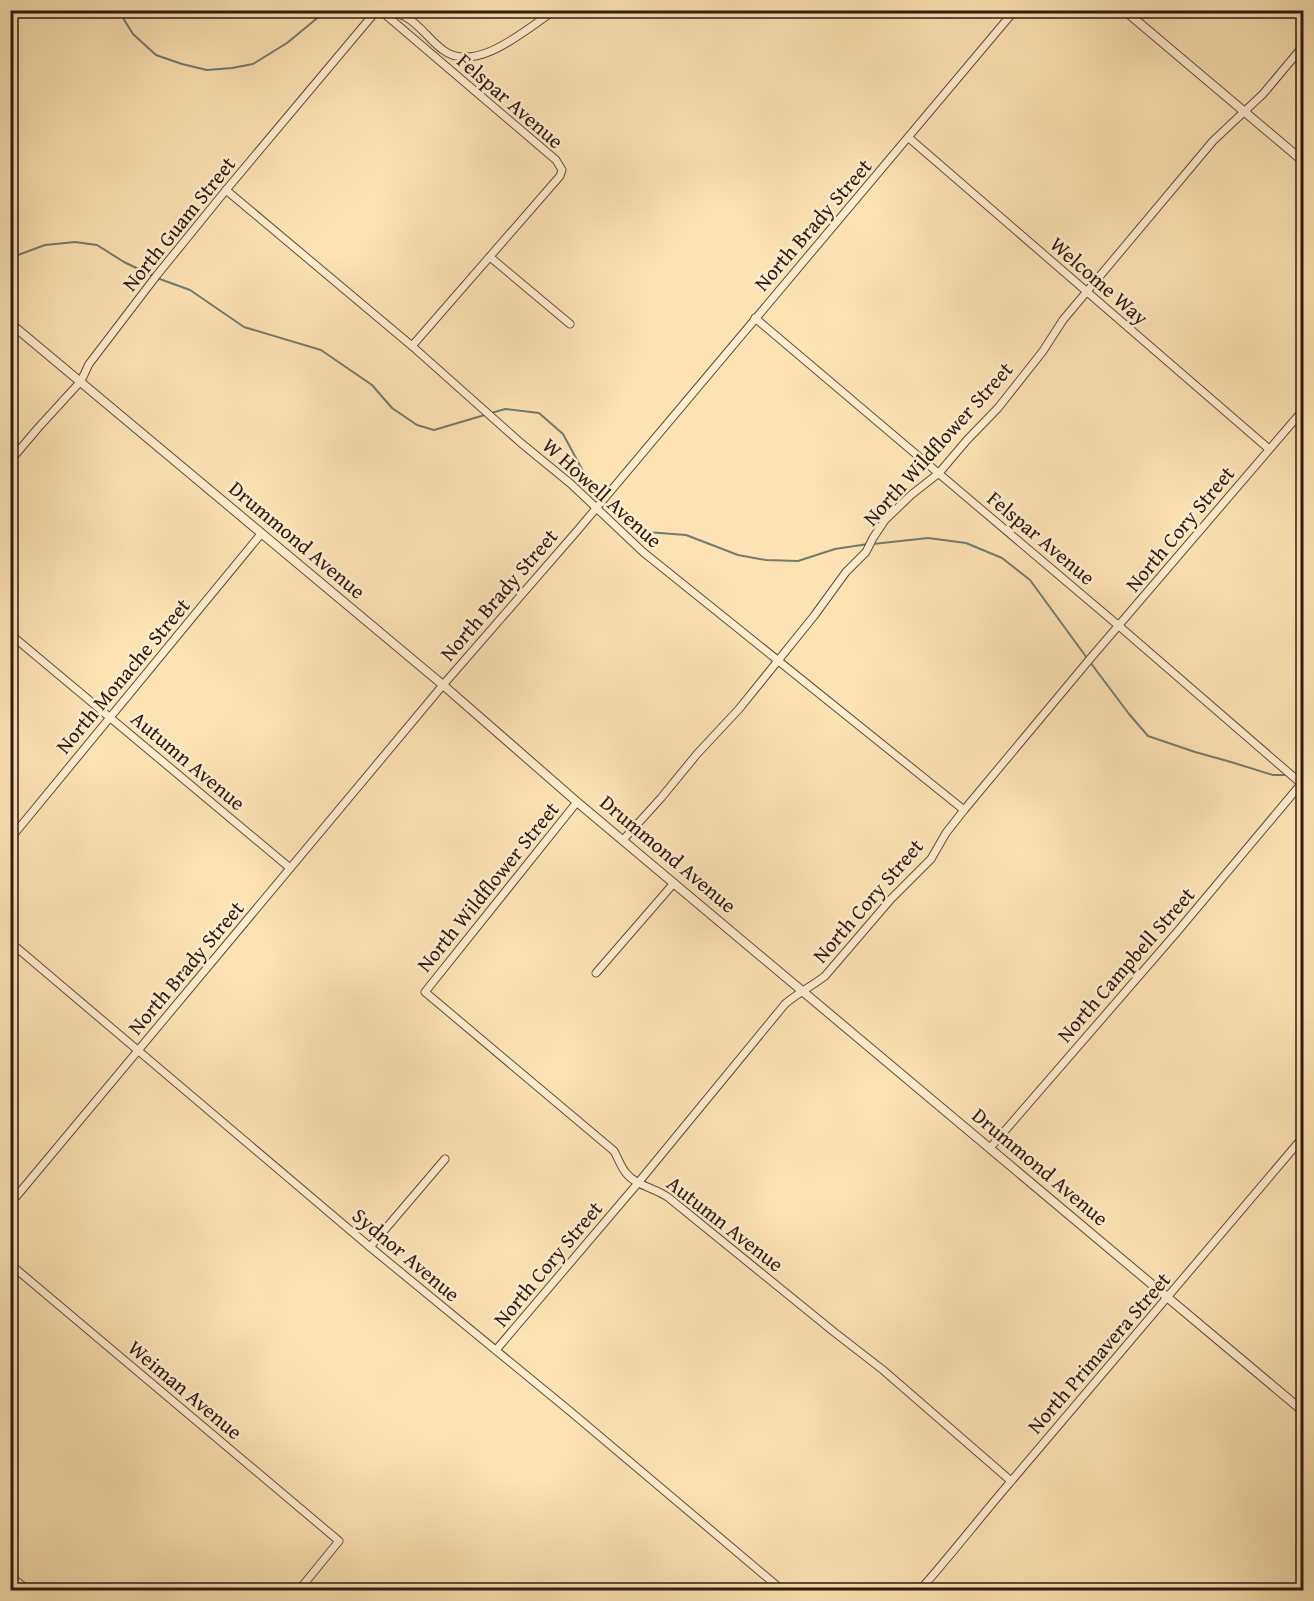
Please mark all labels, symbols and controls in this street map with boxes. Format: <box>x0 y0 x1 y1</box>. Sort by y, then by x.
street label: Felspar Avenue <box>450 45 571 156</box>
street label: North Guam Street <box>114 149 243 298</box>
street label: North Brady Street <box>746 151 879 298</box>
street label: Welcome Way <box>1043 229 1156 333</box>
street label: North Wildflower Street <box>855 354 1020 533</box>
street label: W Howell Avenue <box>535 430 669 555</box>
street label: North Cory Street <box>1118 459 1242 598</box>
street label: Drummond Avenue <box>222 473 372 606</box>
street label: Felspar Avenue <box>981 483 1102 592</box>
street label: North Brady Street <box>432 521 565 668</box>
street label: North Monache Street <box>48 591 198 760</box>
street label: Autumn Avenue <box>124 703 252 818</box>
street label: Drummond Avenue <box>593 787 743 920</box>
street label: North Wildflower Street <box>409 794 567 979</box>
street label: North Cory Street <box>805 831 931 970</box>
street label: North Campbell Street <box>1049 880 1202 1049</box>
street label: North Brady Street <box>120 893 251 1041</box>
street label: Drummond Avenue <box>965 1100 1115 1233</box>
street label: Autumn Avenue <box>660 1168 791 1279</box>
street label: North Cory Street <box>486 1194 610 1333</box>
street label: Sydnor Avenue <box>346 1200 467 1309</box>
street label: North Primavera Street <box>1020 1265 1178 1440</box>
street label: Weiman Avenue <box>121 1332 249 1447</box>

